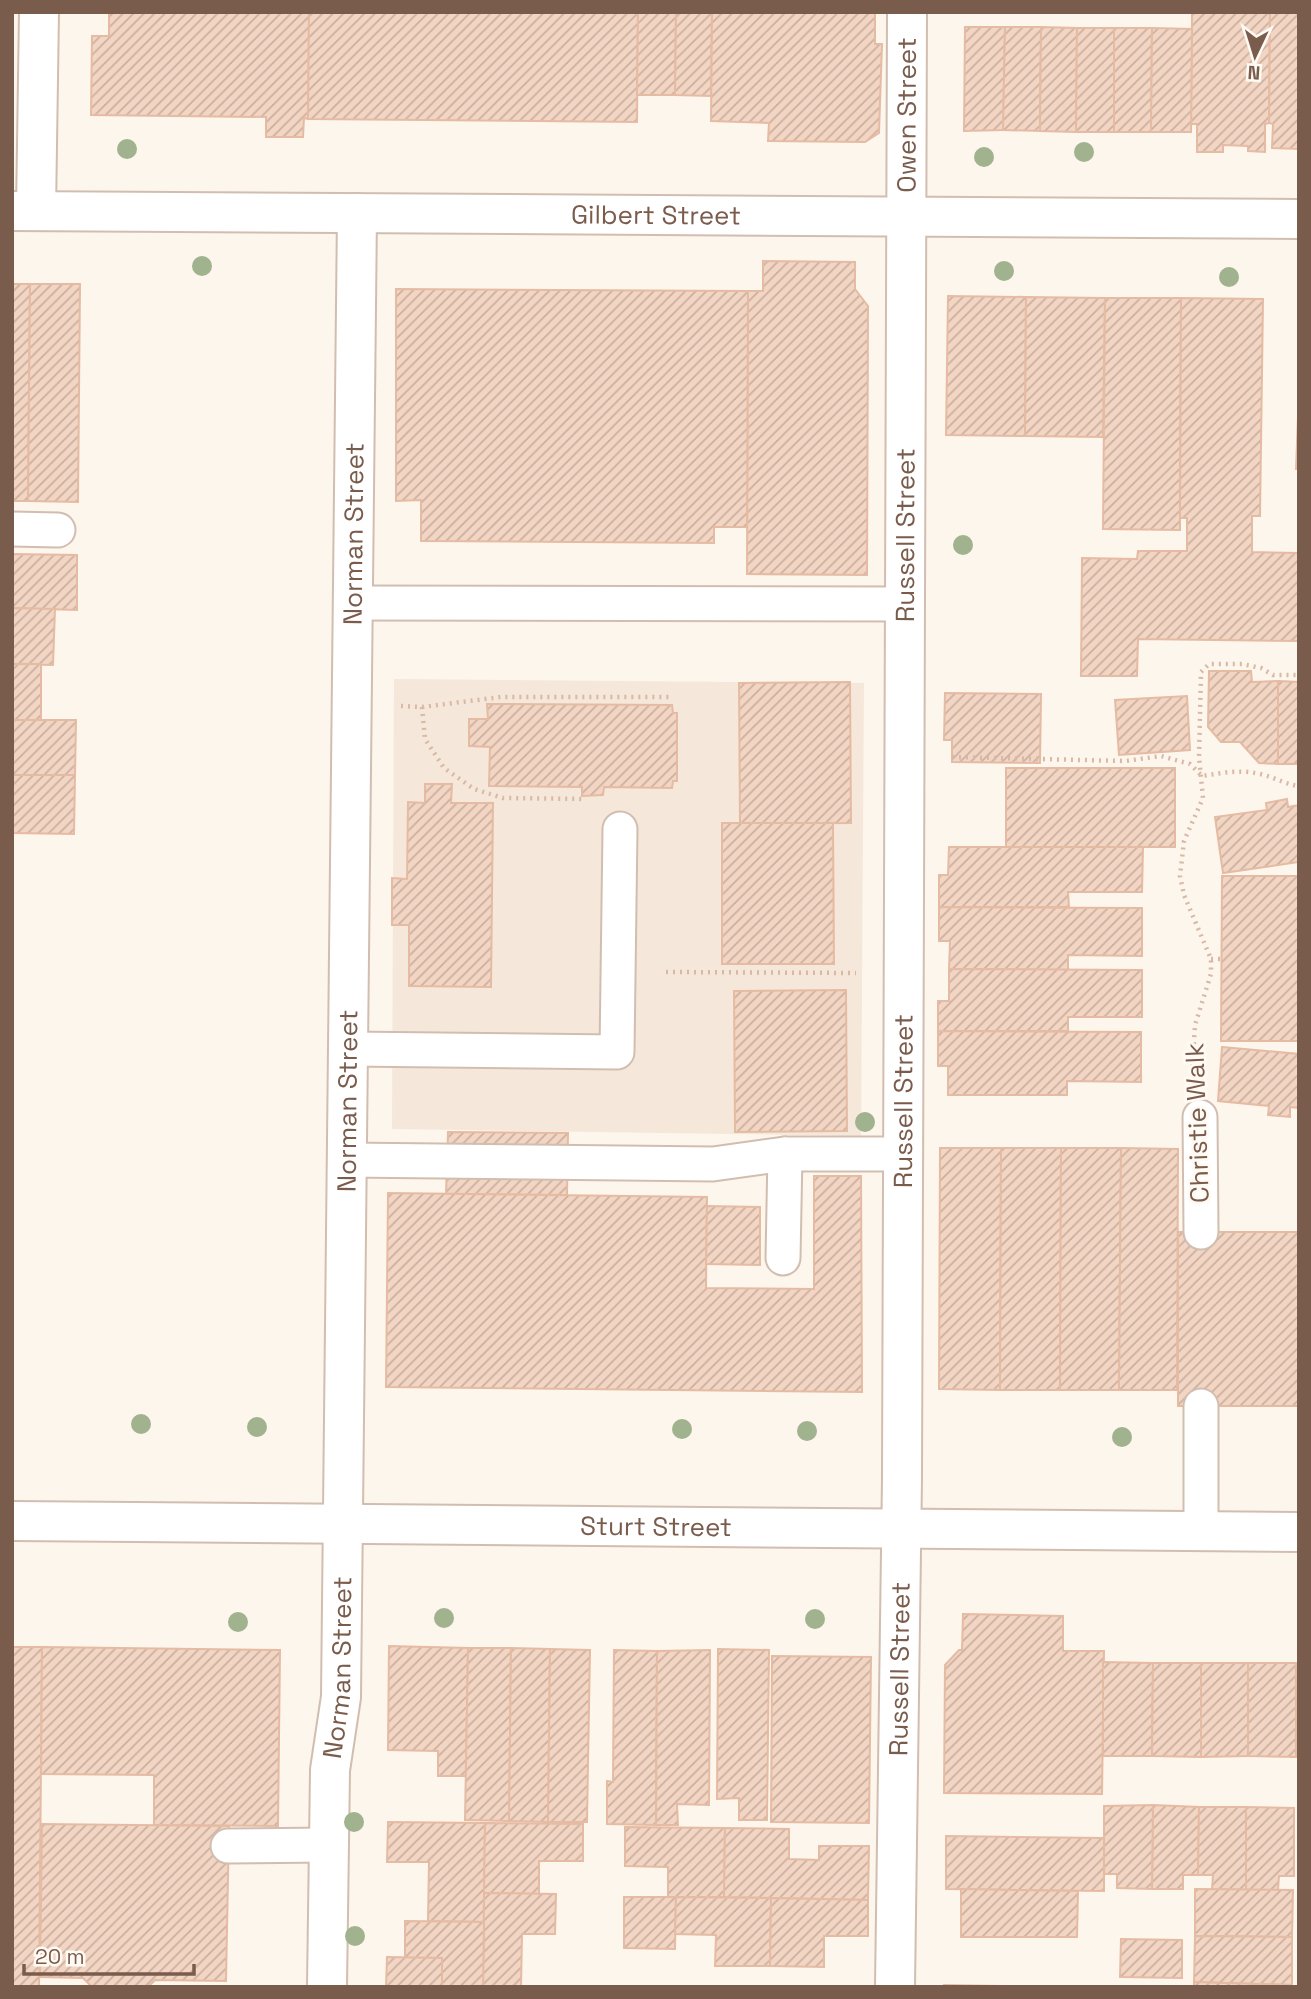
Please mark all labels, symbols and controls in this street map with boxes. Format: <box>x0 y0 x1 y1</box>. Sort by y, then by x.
north arrow <box>1220 21 1290 91</box>
street label: Owen Street <box>889 37 924 193</box>
text: N <box>1247 60 1261 85</box>
street label: Gilbert Street <box>571 197 741 233</box>
street label: Norman Street <box>336 442 372 625</box>
street label: Russell Street <box>888 448 923 622</box>
street label: Norman Street <box>329 1009 365 1192</box>
street label: Russell Street <box>886 1014 921 1188</box>
street label: Christie Walk <box>1177 1042 1217 1204</box>
street label: Sturt Street <box>580 1509 732 1544</box>
street label: Norman Street <box>315 1576 359 1761</box>
street label: Russell Street <box>881 1582 918 1756</box>
scale bar <box>24 1932 194 1976</box>
text: 20 m <box>35 1943 85 1970</box>

